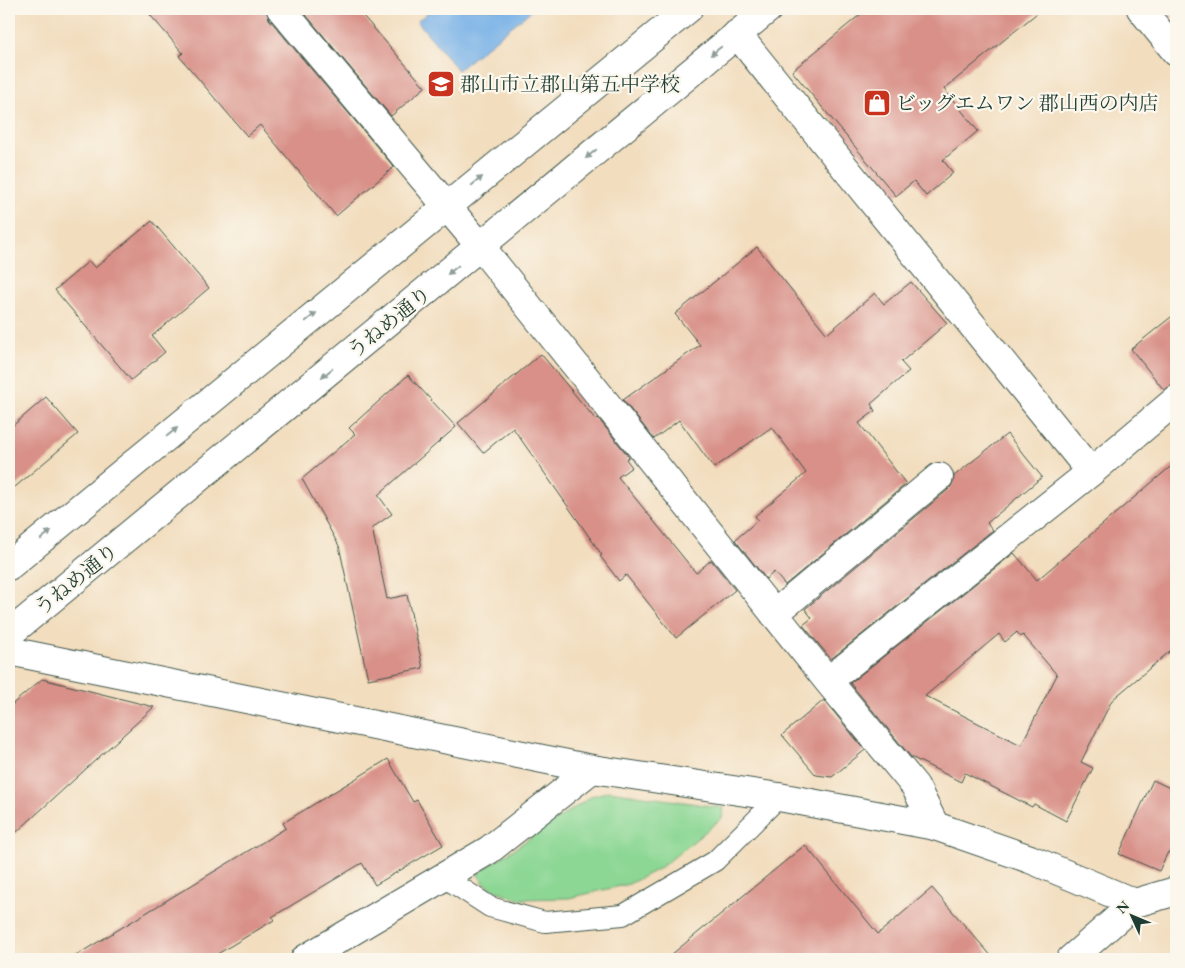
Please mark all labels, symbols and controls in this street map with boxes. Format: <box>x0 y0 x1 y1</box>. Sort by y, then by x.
one-way arrow <box>710 45 723 56</box>
school or university icon: 郡山市立郡山第五中学校 <box>426 69 456 99</box>
place label: 郡山市立郡山第五中学校 <box>460 71 680 97</box>
shop icon: ビッグエムワン 郡山西の内店 <box>862 88 892 118</box>
place label: ビッグエムワン 郡山西の内店 <box>896 90 1159 116</box>
one-way arrow <box>584 148 597 159</box>
one-way arrow <box>470 175 483 186</box>
one-way arrow <box>447 264 460 275</box>
street label: うねめ通り <box>342 280 436 364</box>
one-way arrow <box>304 312 317 323</box>
one-way arrow <box>321 367 334 378</box>
one-way arrow <box>165 426 178 437</box>
one-way arrow <box>40 529 52 541</box>
street label: うねめ通り <box>29 537 123 621</box>
north arrow <box>1108 890 1158 940</box>
text: N <box>1112 896 1134 917</box>

